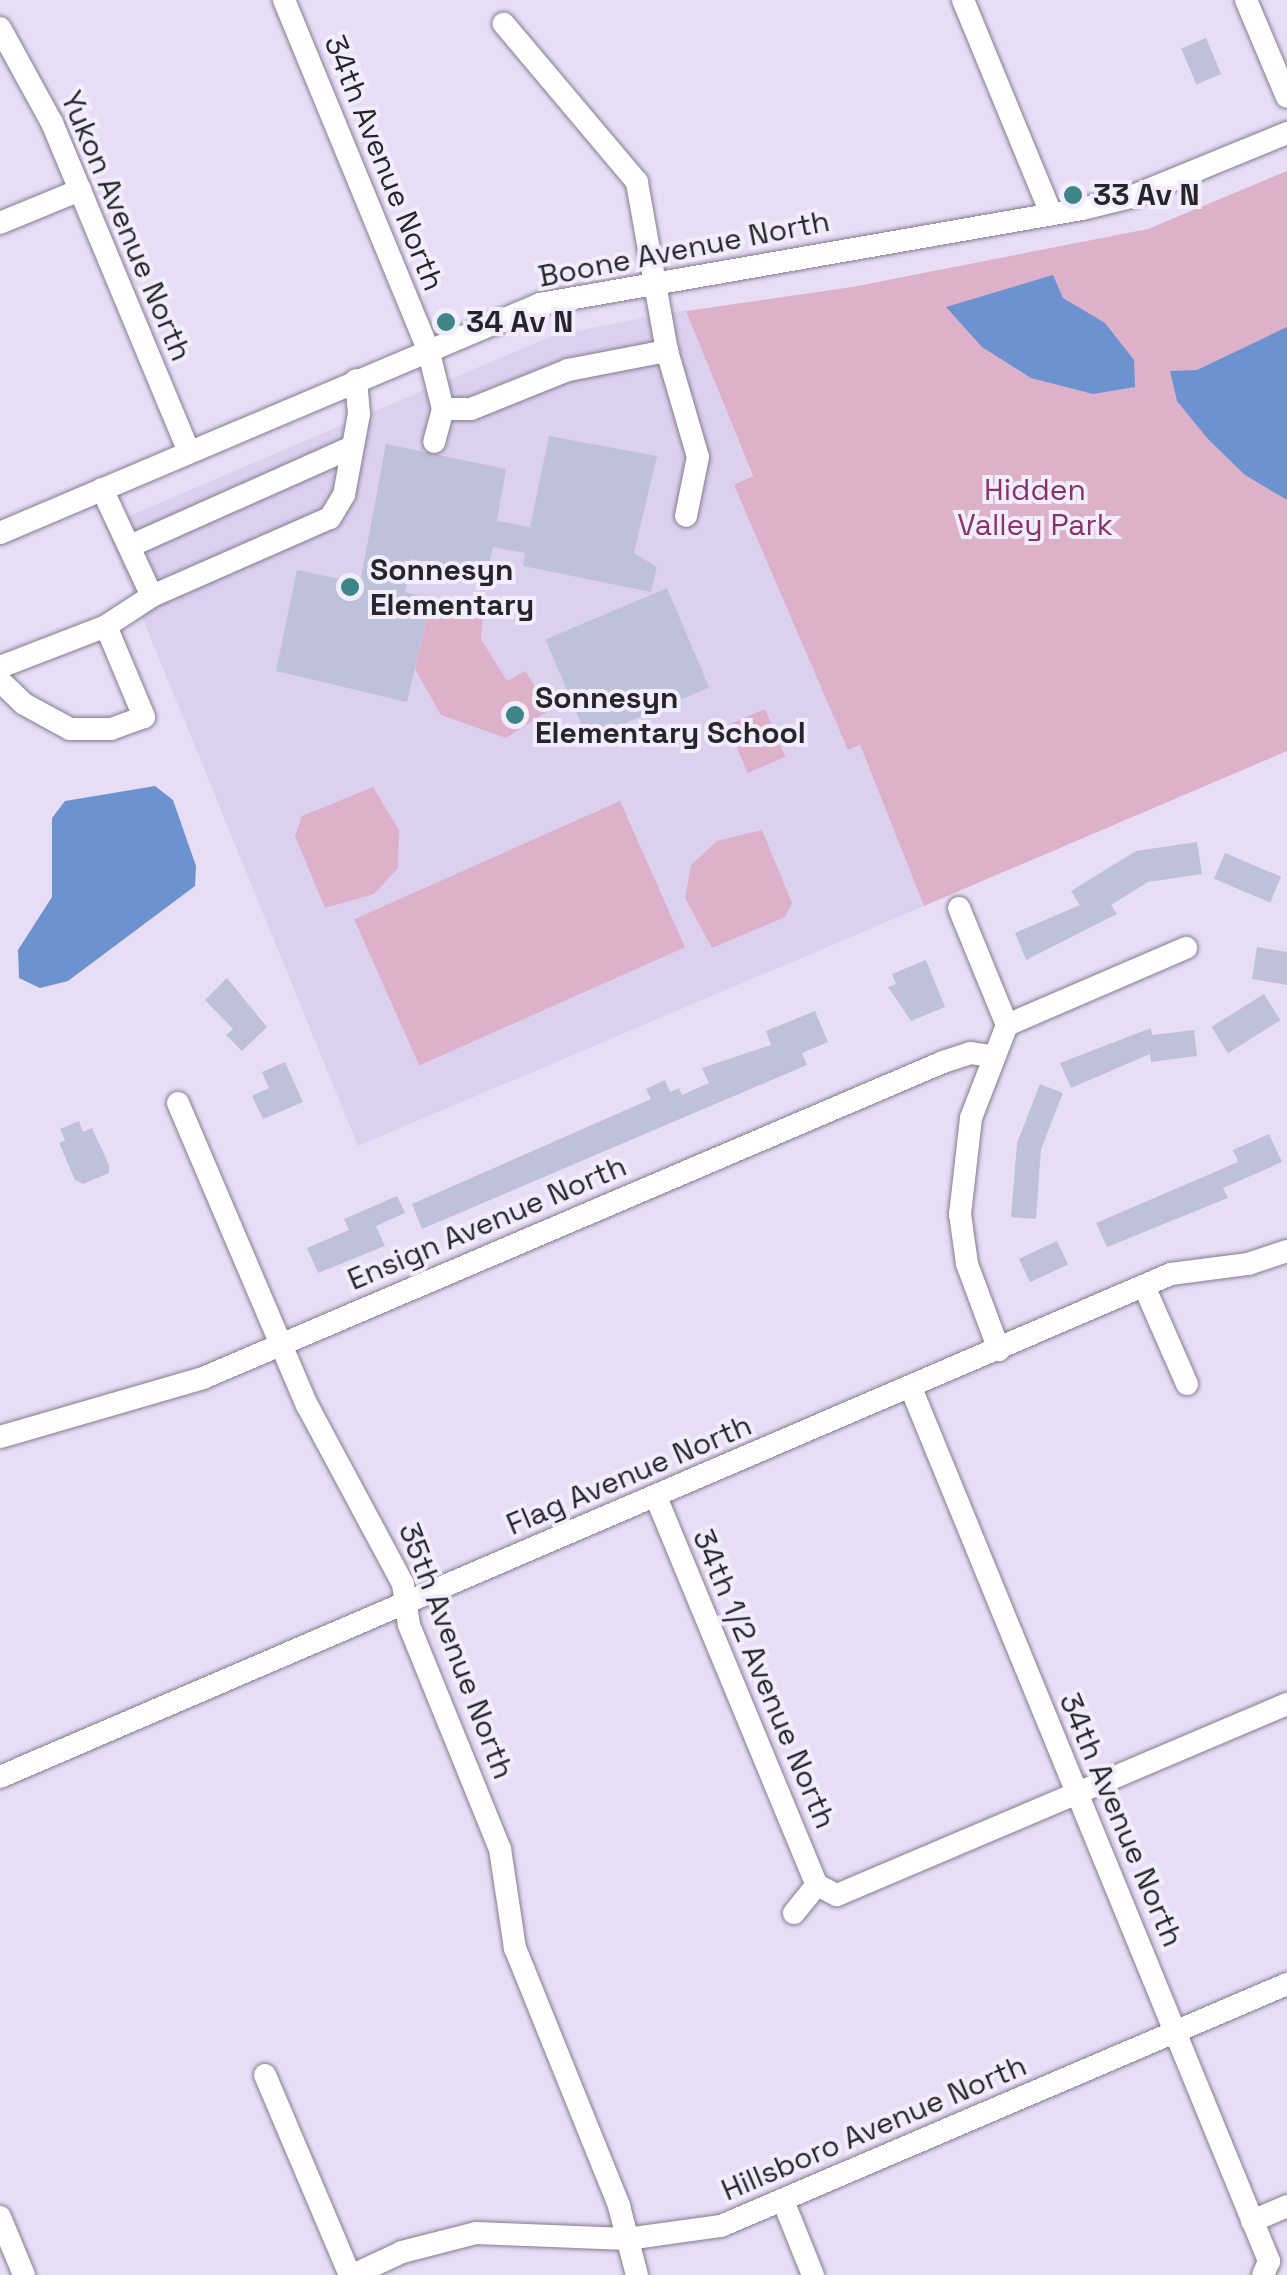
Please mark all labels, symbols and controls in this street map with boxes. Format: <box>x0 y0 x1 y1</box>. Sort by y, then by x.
street label: 34th Avenue North <box>316 30 452 296</box>
street label: Yukon Avenue North <box>53 85 199 367</box>
place label: 33 Av N <box>1093 177 1200 213</box>
marker: 33 Av N <box>1062 184 1084 206</box>
street label: Boone Avenue North <box>535 203 833 295</box>
place label: 34 Av N <box>466 304 574 340</box>
marker: 34 Av N <box>435 311 457 333</box>
park label: Hidden Valley Park <box>957 472 1113 542</box>
place label: Sonnesyn Elementary <box>370 552 534 622</box>
marker: Sonnesyn Elementary <box>339 576 361 598</box>
place label: Sonnesyn Elementary School <box>535 680 806 750</box>
marker: Sonnesyn Elementary School <box>504 704 526 726</box>
street label: Ensign Avenue North <box>342 1148 632 1298</box>
street label: Flag Avenue North <box>501 1407 757 1543</box>
street label: 35th Avenue North <box>391 1518 521 1784</box>
street label: 34th 1/2 Avenue North <box>685 1524 843 1834</box>
street label: 34th Avenue North <box>1051 1688 1191 1952</box>
street label: Hillsboro Avenue North <box>716 2047 1032 2209</box>

